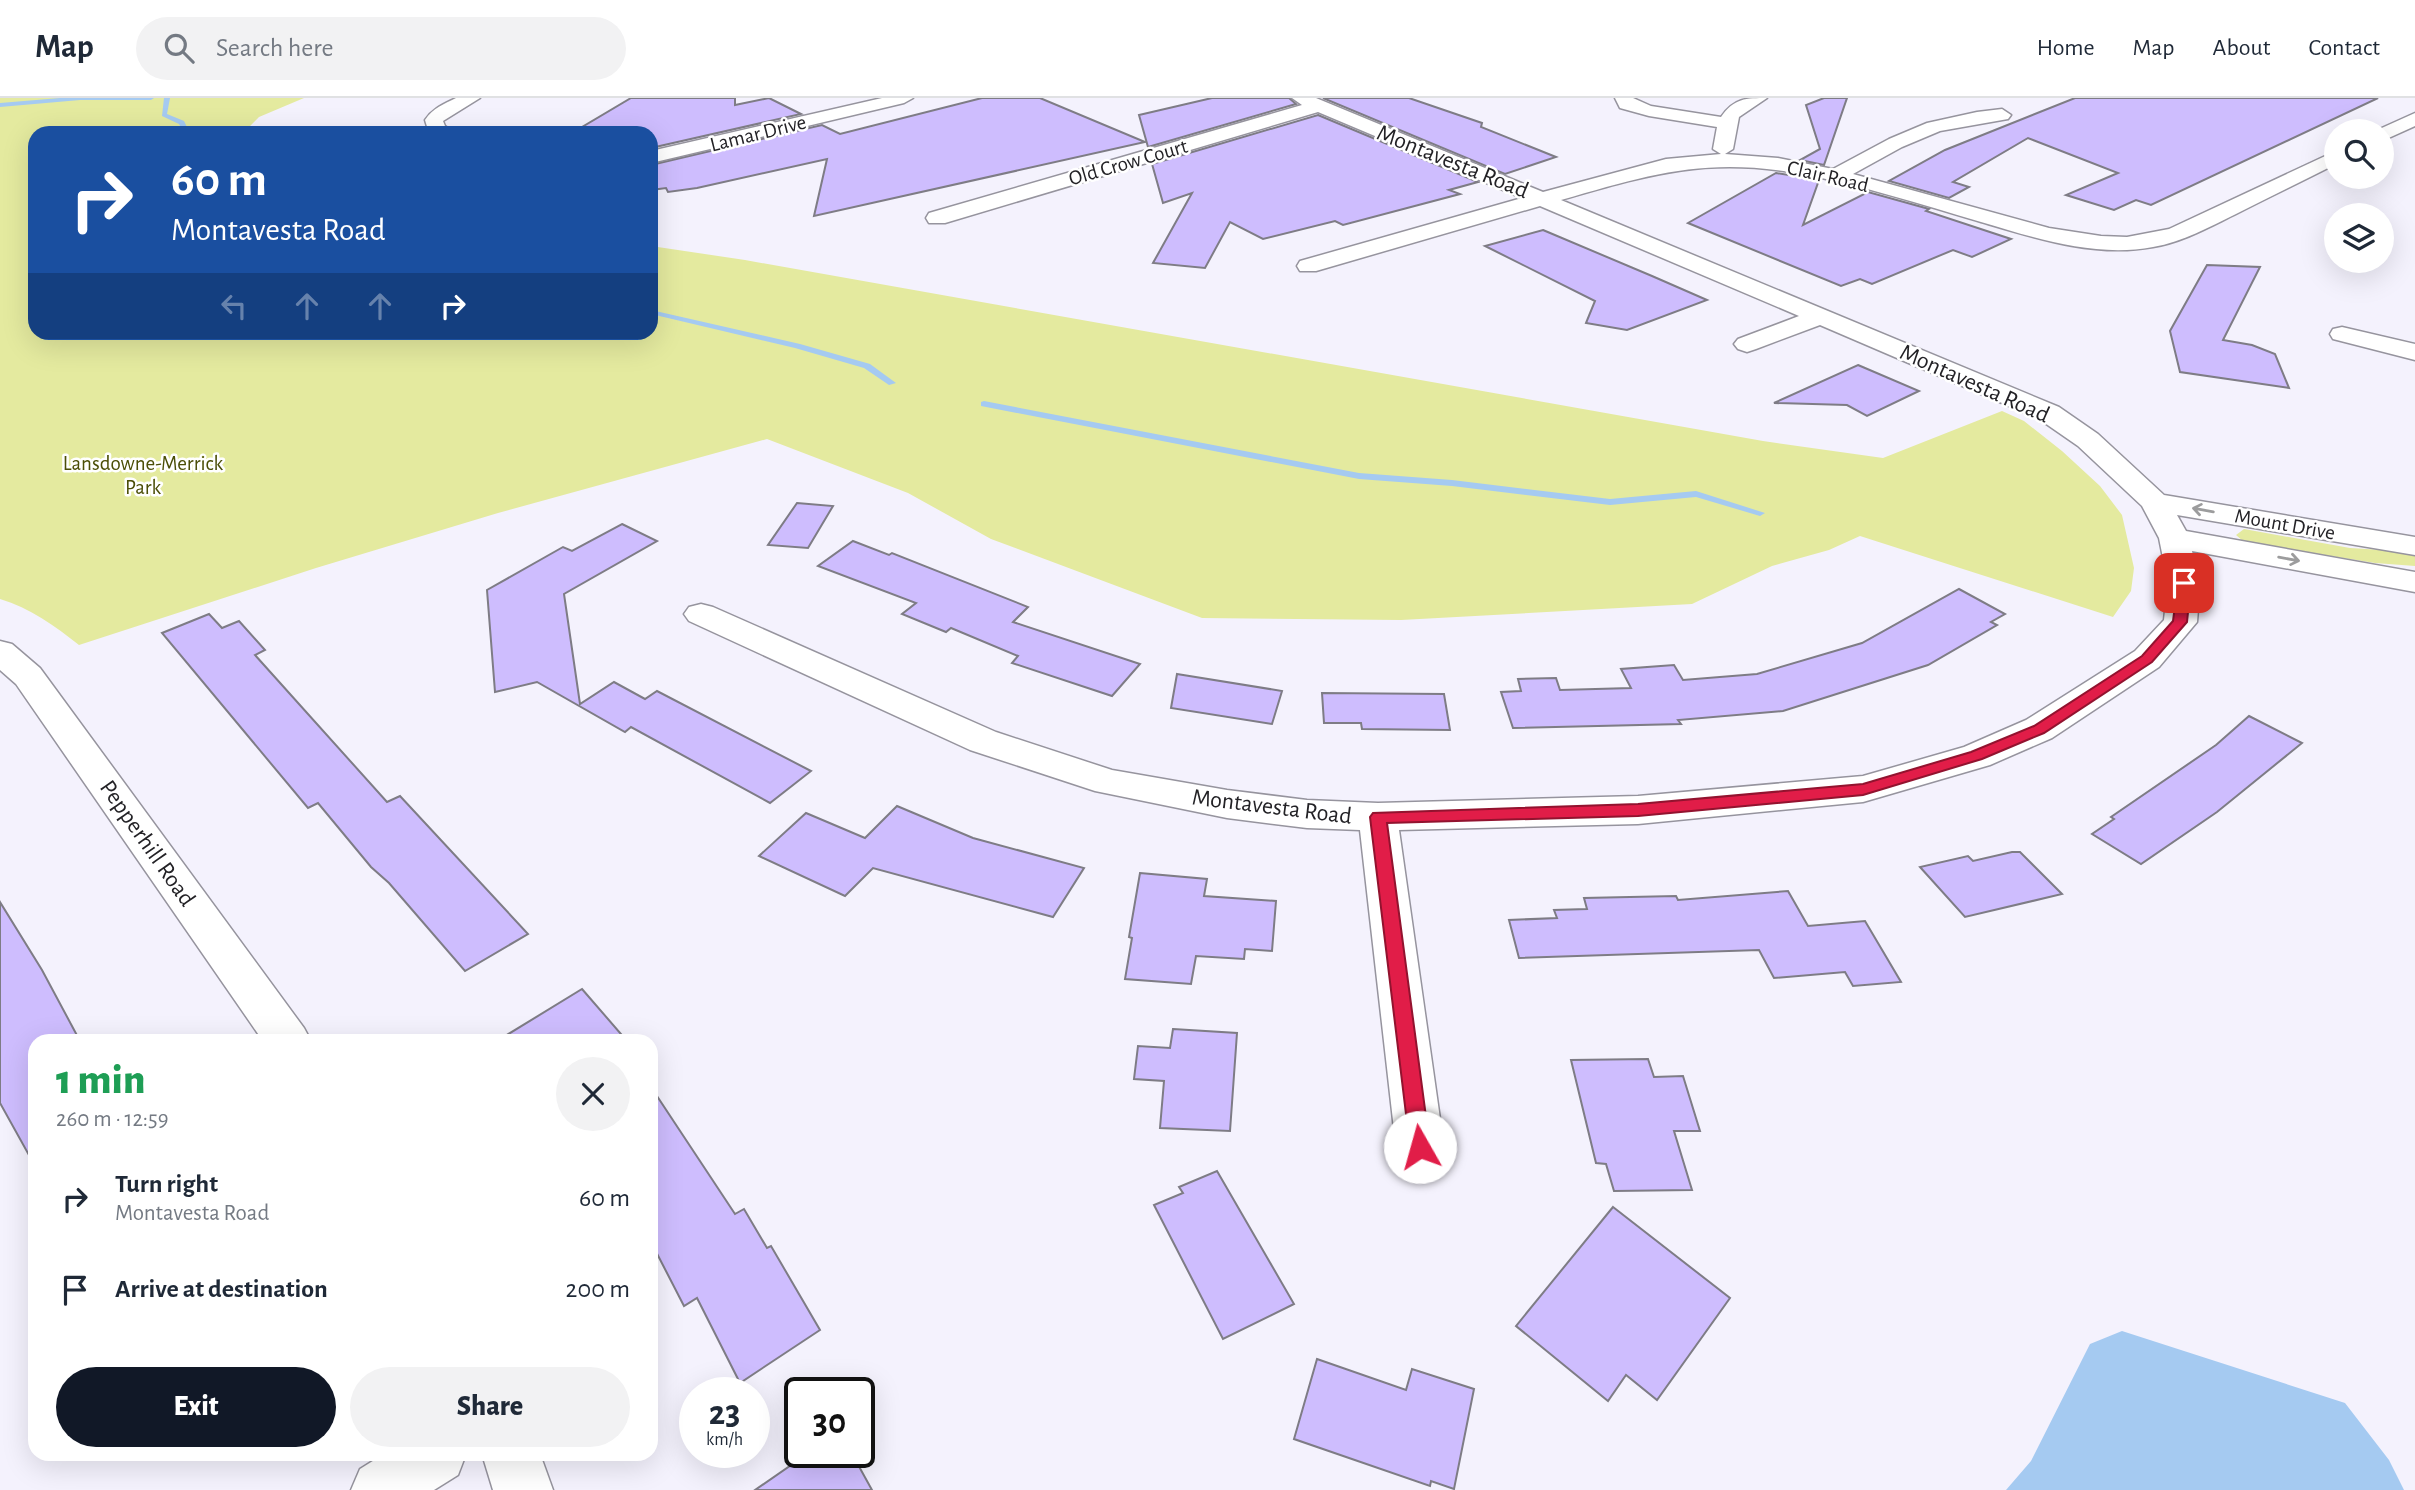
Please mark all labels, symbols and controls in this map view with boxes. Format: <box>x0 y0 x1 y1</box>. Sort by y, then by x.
search box <box>136 17 626 80</box>
icon: search <box>160 29 198 67</box>
text: Map <box>35 31 94 64</box>
text: Search here <box>216 35 334 61</box>
text: Home <box>2037 36 2095 60</box>
text: Map <box>2133 36 2175 60</box>
text: About <box>2213 36 2270 60</box>
text: Contact <box>2308 36 2380 60</box>
street label: Lamar Drive <box>708 111 808 156</box>
map controls <box>2324 119 2394 273</box>
button: search <box>2324 119 2394 189</box>
street label: Montavesta Road <box>1373 121 1532 203</box>
street label: Old Crow Court <box>1066 135 1190 189</box>
icon: right <box>56 154 147 245</box>
text: 60 m <box>171 156 267 205</box>
street label: Clair Road <box>1785 157 1871 196</box>
button: layers <box>2324 203 2394 273</box>
text: Montavesta Road <box>171 214 386 246</box>
icon: left <box>215 287 253 325</box>
icon: ahead <box>288 287 326 325</box>
icon: ahead <box>361 287 399 325</box>
icon: right <box>434 287 472 325</box>
street label: Montavesta Road <box>1896 340 2053 428</box>
park label: Lansdowne-Merrick Park <box>63 453 224 498</box>
one-way arrow <box>2192 503 2215 516</box>
street label: Mount Drive <box>2233 505 2337 544</box>
pin <box>2154 553 2214 613</box>
one-way arrow <box>2277 553 2300 566</box>
icon: arrive <box>2165 564 2203 602</box>
street label: Pepperhill Road <box>95 776 199 911</box>
street label: Montavesta Road <box>1191 785 1353 829</box>
button: close <box>556 1057 630 1131</box>
text: 1 min <box>56 1059 145 1101</box>
text: 260 m · 12:59 <box>56 1108 169 1131</box>
position arrow <box>1383 1110 1457 1184</box>
text: Turn right <box>115 1171 218 1197</box>
icon: right <box>56 1180 94 1218</box>
text: 60 m <box>579 1185 630 1211</box>
text: Montavesta Road <box>115 1202 269 1225</box>
icon: arrive <box>56 1271 94 1309</box>
text: Arrive at destination <box>115 1276 328 1302</box>
text: 200 m <box>566 1276 630 1302</box>
button: Exit <box>56 1367 336 1447</box>
button: Share <box>350 1367 630 1447</box>
speed limit sign: 30 <box>784 1377 875 1468</box>
text: 23 <box>709 1396 740 1431</box>
text: km/h <box>706 1431 743 1449</box>

